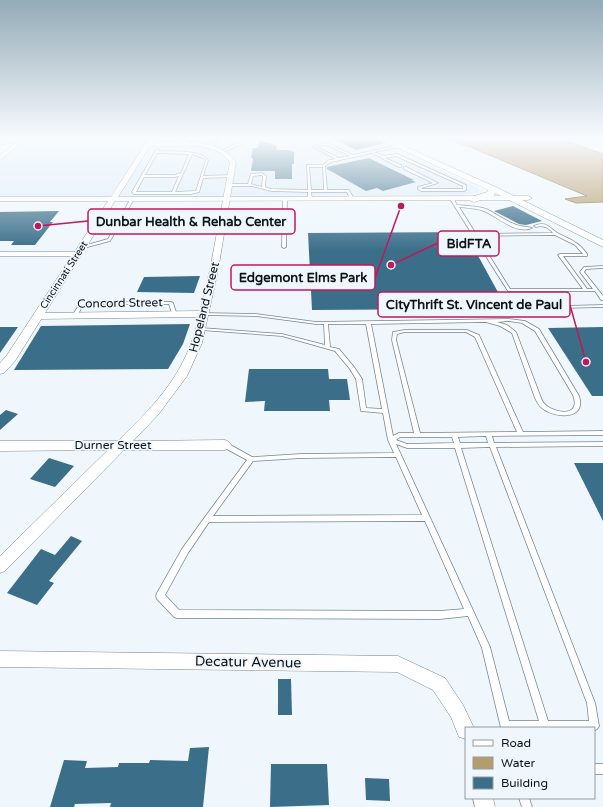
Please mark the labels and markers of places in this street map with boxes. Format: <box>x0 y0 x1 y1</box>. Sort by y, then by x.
callout: Dunbar Health & Rehab Center <box>88 209 295 234</box>
callout: BidFTA <box>438 231 499 256</box>
callout: Edgemont Elms Park <box>231 265 375 290</box>
callout: CityThrift St. Vincent de Paul <box>378 292 570 317</box>

